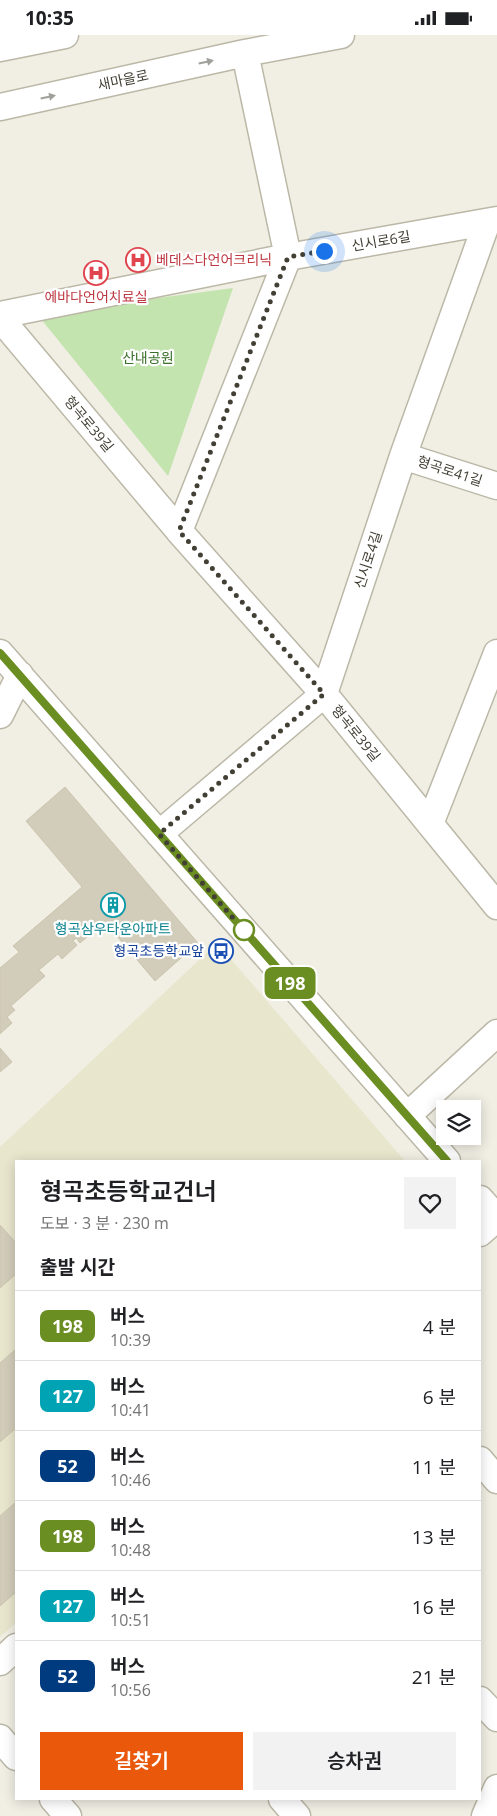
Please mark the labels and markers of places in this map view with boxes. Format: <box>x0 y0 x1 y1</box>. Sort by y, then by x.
hospital icon: 베데스다언어크리닉 <box>125 247 151 273</box>
place label: 베데스다언어크리닉 <box>156 250 272 269</box>
hospital icon: 에바다언어치료실 <box>83 260 109 286</box>
place label: 에바다언어치료실 <box>44 287 148 306</box>
building icon: 형곡삼우타운아파트 <box>100 892 126 918</box>
place label: 형곡삼우타운아파트 <box>55 919 171 938</box>
unlabelled marker <box>233 919 255 941</box>
bus stop icon: 형곡초등학교앞 <box>208 938 234 964</box>
place label: 형곡초등학교앞 <box>114 941 204 960</box>

